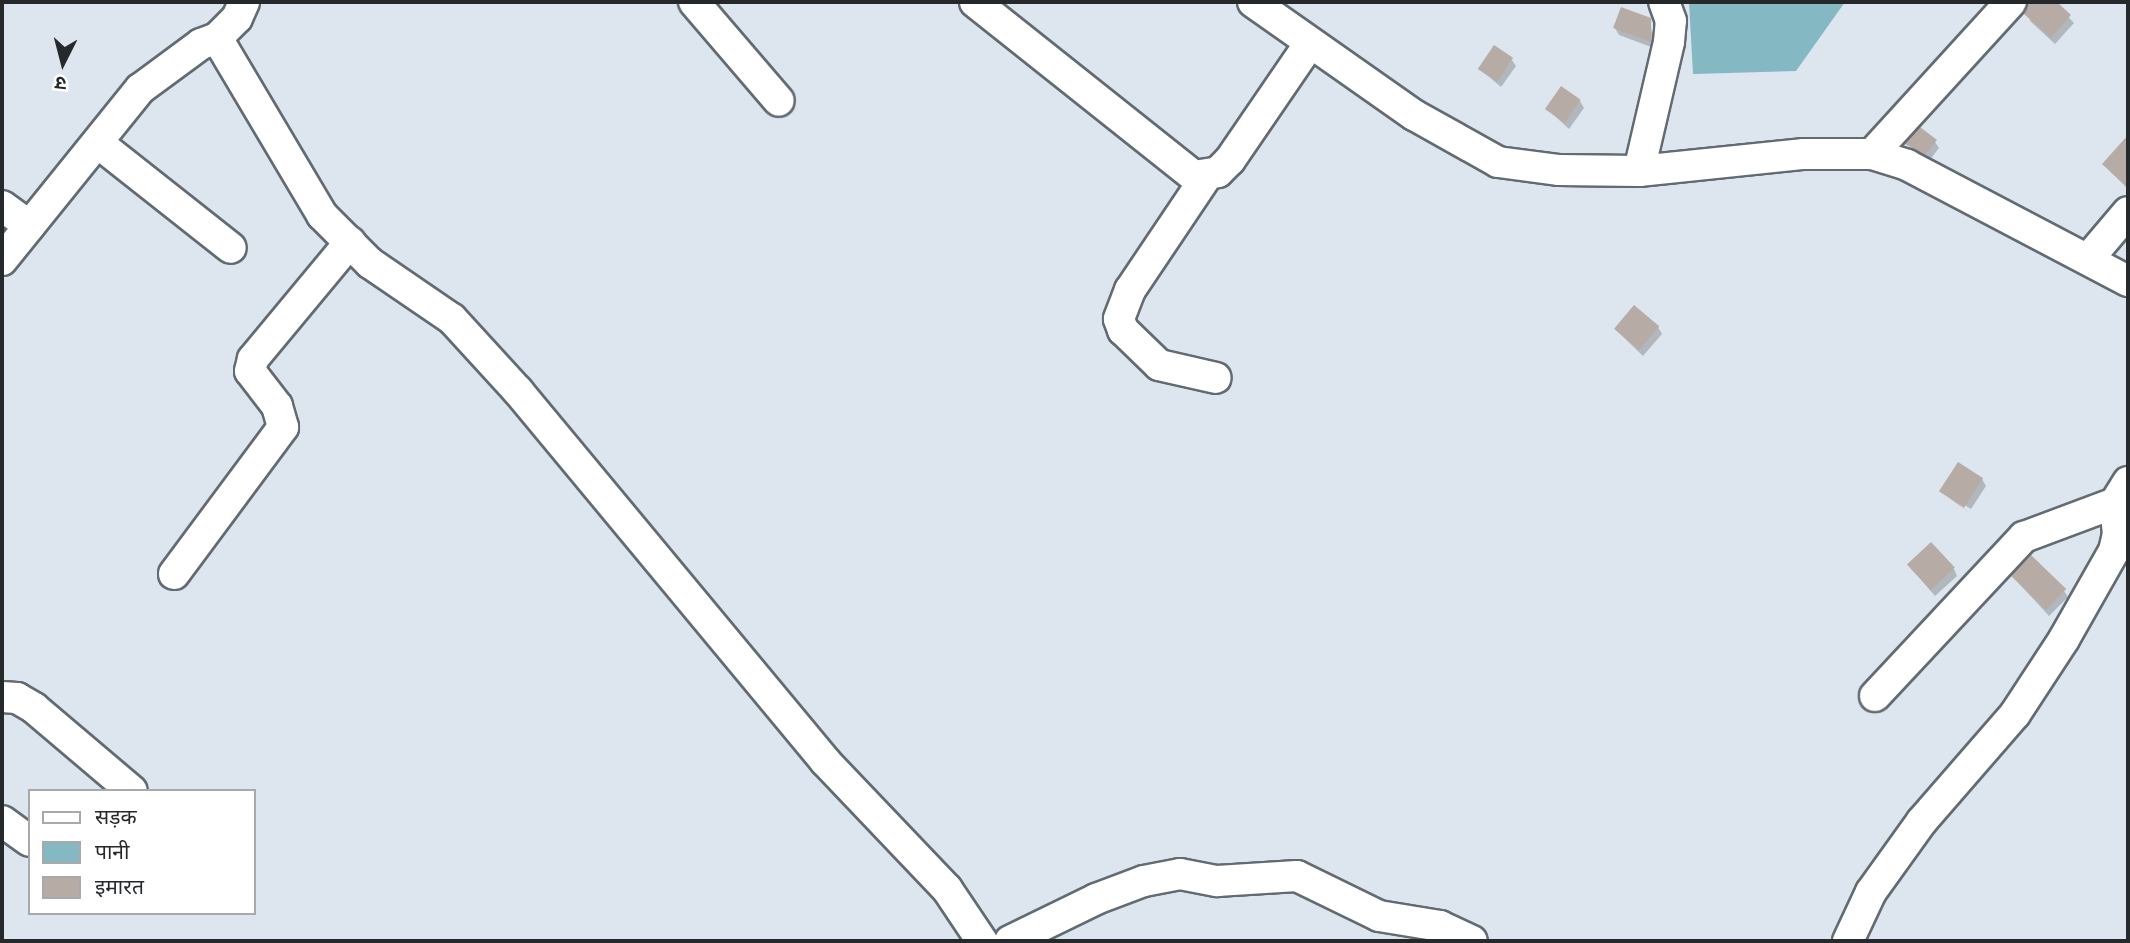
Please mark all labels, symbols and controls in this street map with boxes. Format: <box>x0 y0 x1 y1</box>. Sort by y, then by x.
north arrow <box>28 28 98 98</box>
text: उ <box>54 70 68 97</box>
legend <box>28 789 256 915</box>
text: सड़क <box>95 802 137 830</box>
text: पानी <box>95 837 129 865</box>
text: इमारत <box>95 872 144 900</box>

